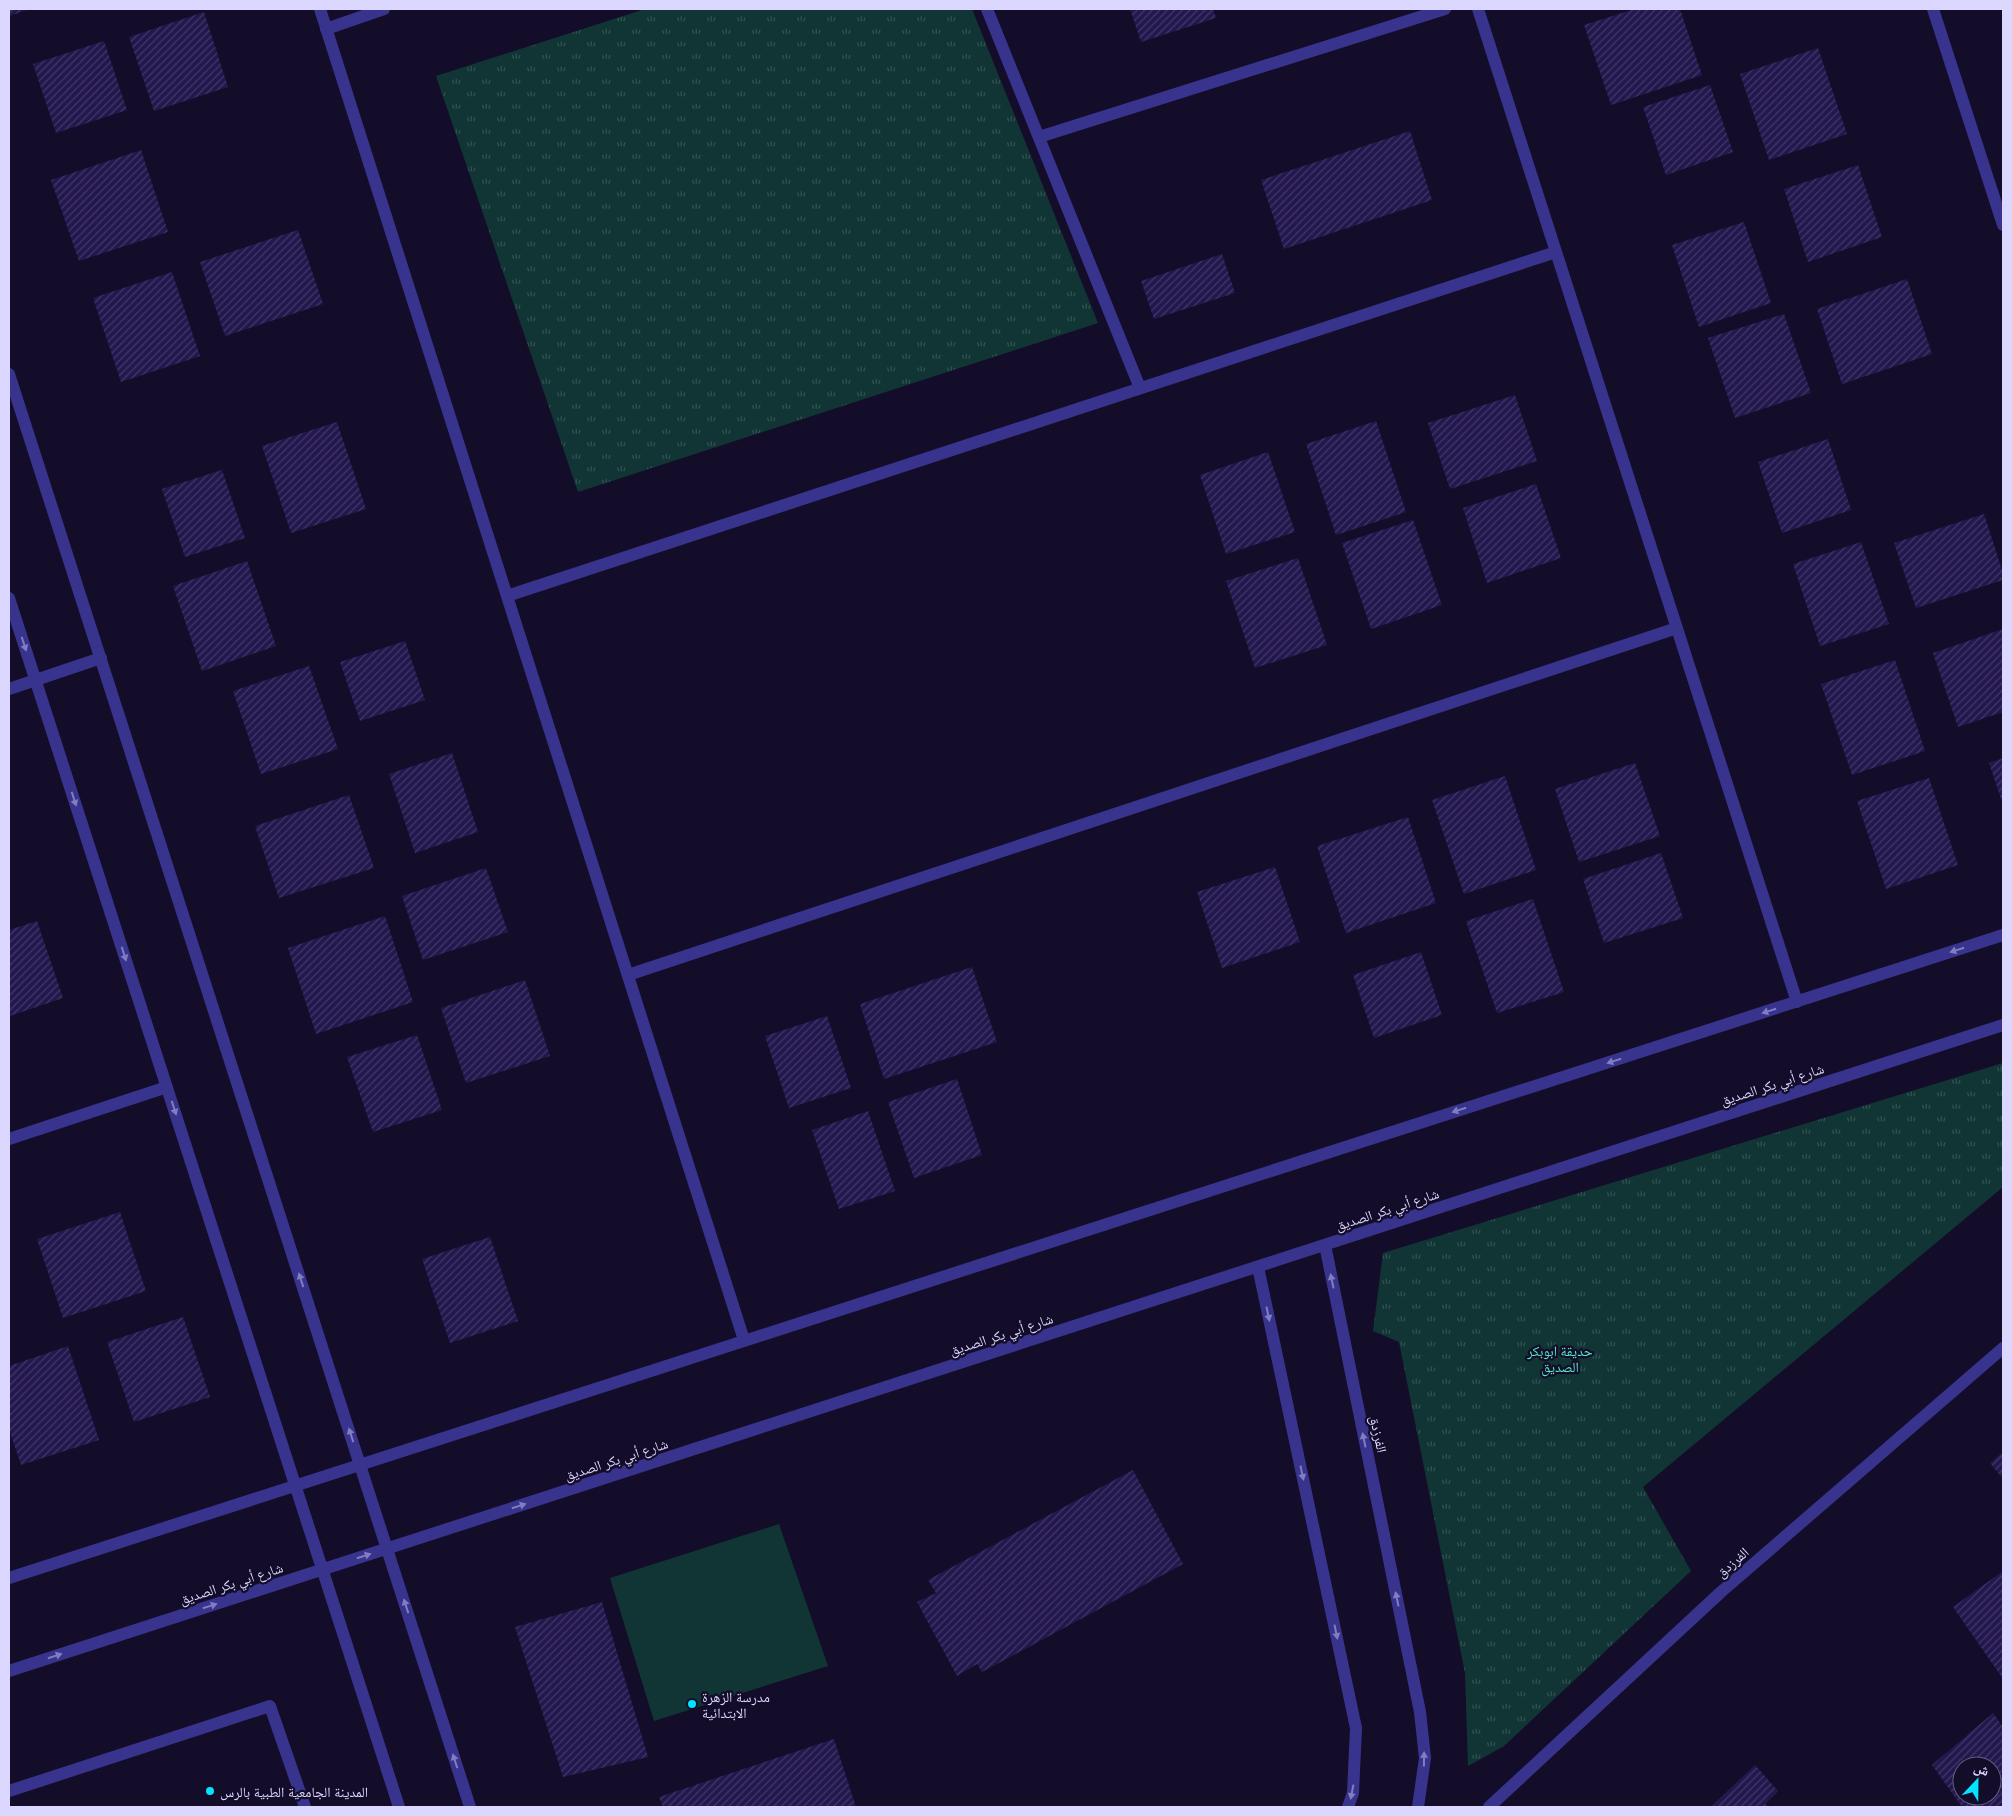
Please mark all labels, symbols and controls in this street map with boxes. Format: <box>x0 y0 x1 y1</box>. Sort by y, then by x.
one-way arrow <box>20 637 28 652</box>
one-way arrow <box>70 792 78 807</box>
one-way arrow <box>120 946 128 961</box>
one-way arrow <box>1949 947 1964 955</box>
one-way arrow <box>1761 1007 1776 1015</box>
one-way arrow <box>1606 1057 1621 1065</box>
street label: شارع أبي بكر الصديق <box>1718 1059 1827 1112</box>
one-way arrow <box>170 1101 178 1116</box>
one-way arrow <box>1452 1107 1467 1115</box>
street label: شارع أبي بكر الصديق <box>1333 1184 1442 1237</box>
one-way arrow <box>297 1272 305 1287</box>
one-way arrow <box>1328 1273 1336 1288</box>
one-way arrow <box>1264 1307 1272 1322</box>
street label: شارع أبي بكر الصديق <box>947 1309 1056 1362</box>
park label: حديقة ابوبكر الصديق <box>1526 1342 1593 1377</box>
street label: الفرزدق <box>1366 1414 1391 1454</box>
one-way arrow <box>347 1427 355 1442</box>
one-way arrow <box>1360 1431 1368 1447</box>
street label: شارع أبي بكر الصديق <box>562 1434 671 1487</box>
one-way arrow <box>1298 1466 1306 1481</box>
one-way arrow <box>512 1502 527 1510</box>
street label: الفرزدق <box>1712 1543 1752 1582</box>
one-way arrow <box>357 1552 372 1559</box>
street label: شارع أبي بكر الصديق <box>177 1558 286 1611</box>
one-way arrow <box>1393 1592 1401 1607</box>
one-way arrow <box>401 1599 409 1614</box>
one-way arrow <box>202 1601 217 1609</box>
one-way arrow <box>1332 1625 1340 1640</box>
one-way arrow <box>48 1652 63 1660</box>
place label: مدرسة الزهرة الابتدائية <box>702 1688 770 1721</box>
marker: مدرسة الزهرة الابتدائية <box>686 1698 698 1710</box>
one-way arrow <box>1420 1751 1428 1767</box>
one-way arrow <box>451 1753 459 1768</box>
north arrow <box>1952 1756 2002 1806</box>
text: ش <box>1972 1758 1992 1780</box>
place label: المدينة الجامعية الطبية بالرس <box>220 1783 368 1801</box>
marker: المدينة الجامعية الطبية بالرس <box>204 1785 216 1797</box>
one-way arrow <box>1348 1785 1356 1801</box>

